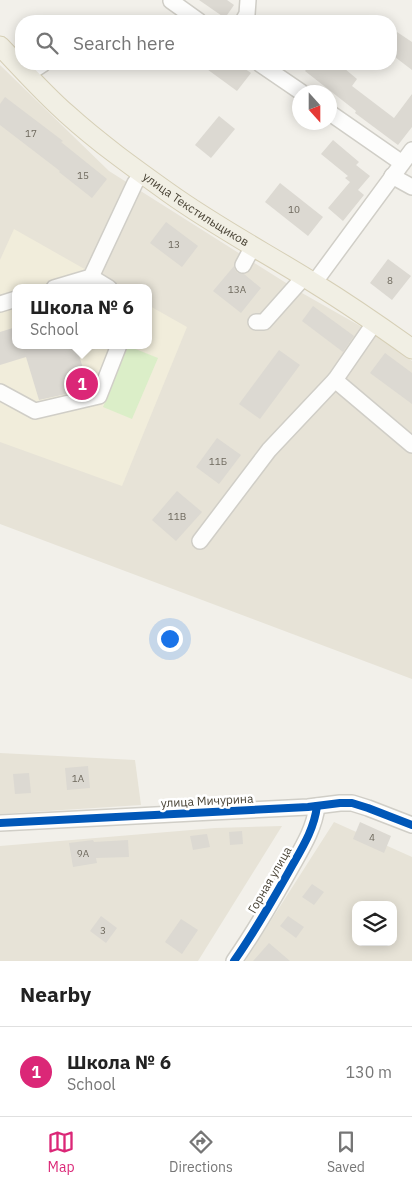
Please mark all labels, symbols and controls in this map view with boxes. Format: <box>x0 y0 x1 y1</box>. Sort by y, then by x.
search box <box>15 15 397 70</box>
icon: search <box>33 29 61 57</box>
text: Search here <box>73 31 175 55</box>
north arrow <box>292 85 337 130</box>
house number: 17 <box>25 127 37 140</box>
house number: 15 <box>77 169 89 182</box>
street label: улица Текстильщиков <box>140 169 252 249</box>
house number: 10 <box>288 203 300 216</box>
house number: 13 <box>168 238 180 251</box>
house number: 8 <box>387 274 393 287</box>
house number: 13А <box>228 283 247 296</box>
popup <box>12 284 152 349</box>
text: Школа № 6 <box>30 295 134 319</box>
text: School <box>30 319 79 339</box>
pin: 1 <box>66 365 98 403</box>
house number: 11Б <box>209 455 227 468</box>
house number: 11В <box>168 510 186 523</box>
your location <box>157 626 183 652</box>
house number: 1А <box>72 772 85 785</box>
street label: улица Мичурина <box>160 791 254 810</box>
house number: 4 <box>369 831 375 844</box>
street label: Горная улица <box>244 843 295 916</box>
house number: 9А <box>77 847 90 860</box>
map controls <box>352 901 397 946</box>
button: layers <box>352 901 397 946</box>
house number: 3 <box>100 924 106 937</box>
text: Nearby <box>20 980 91 1008</box>
text: Школа № 6 <box>67 1050 171 1074</box>
text: 1 <box>31 1062 41 1082</box>
text: 130 m <box>345 1062 392 1082</box>
text: School <box>67 1074 116 1094</box>
tab: Map <box>47 1128 75 1176</box>
tab: Directions <box>169 1128 233 1176</box>
tab: Saved <box>327 1128 365 1176</box>

